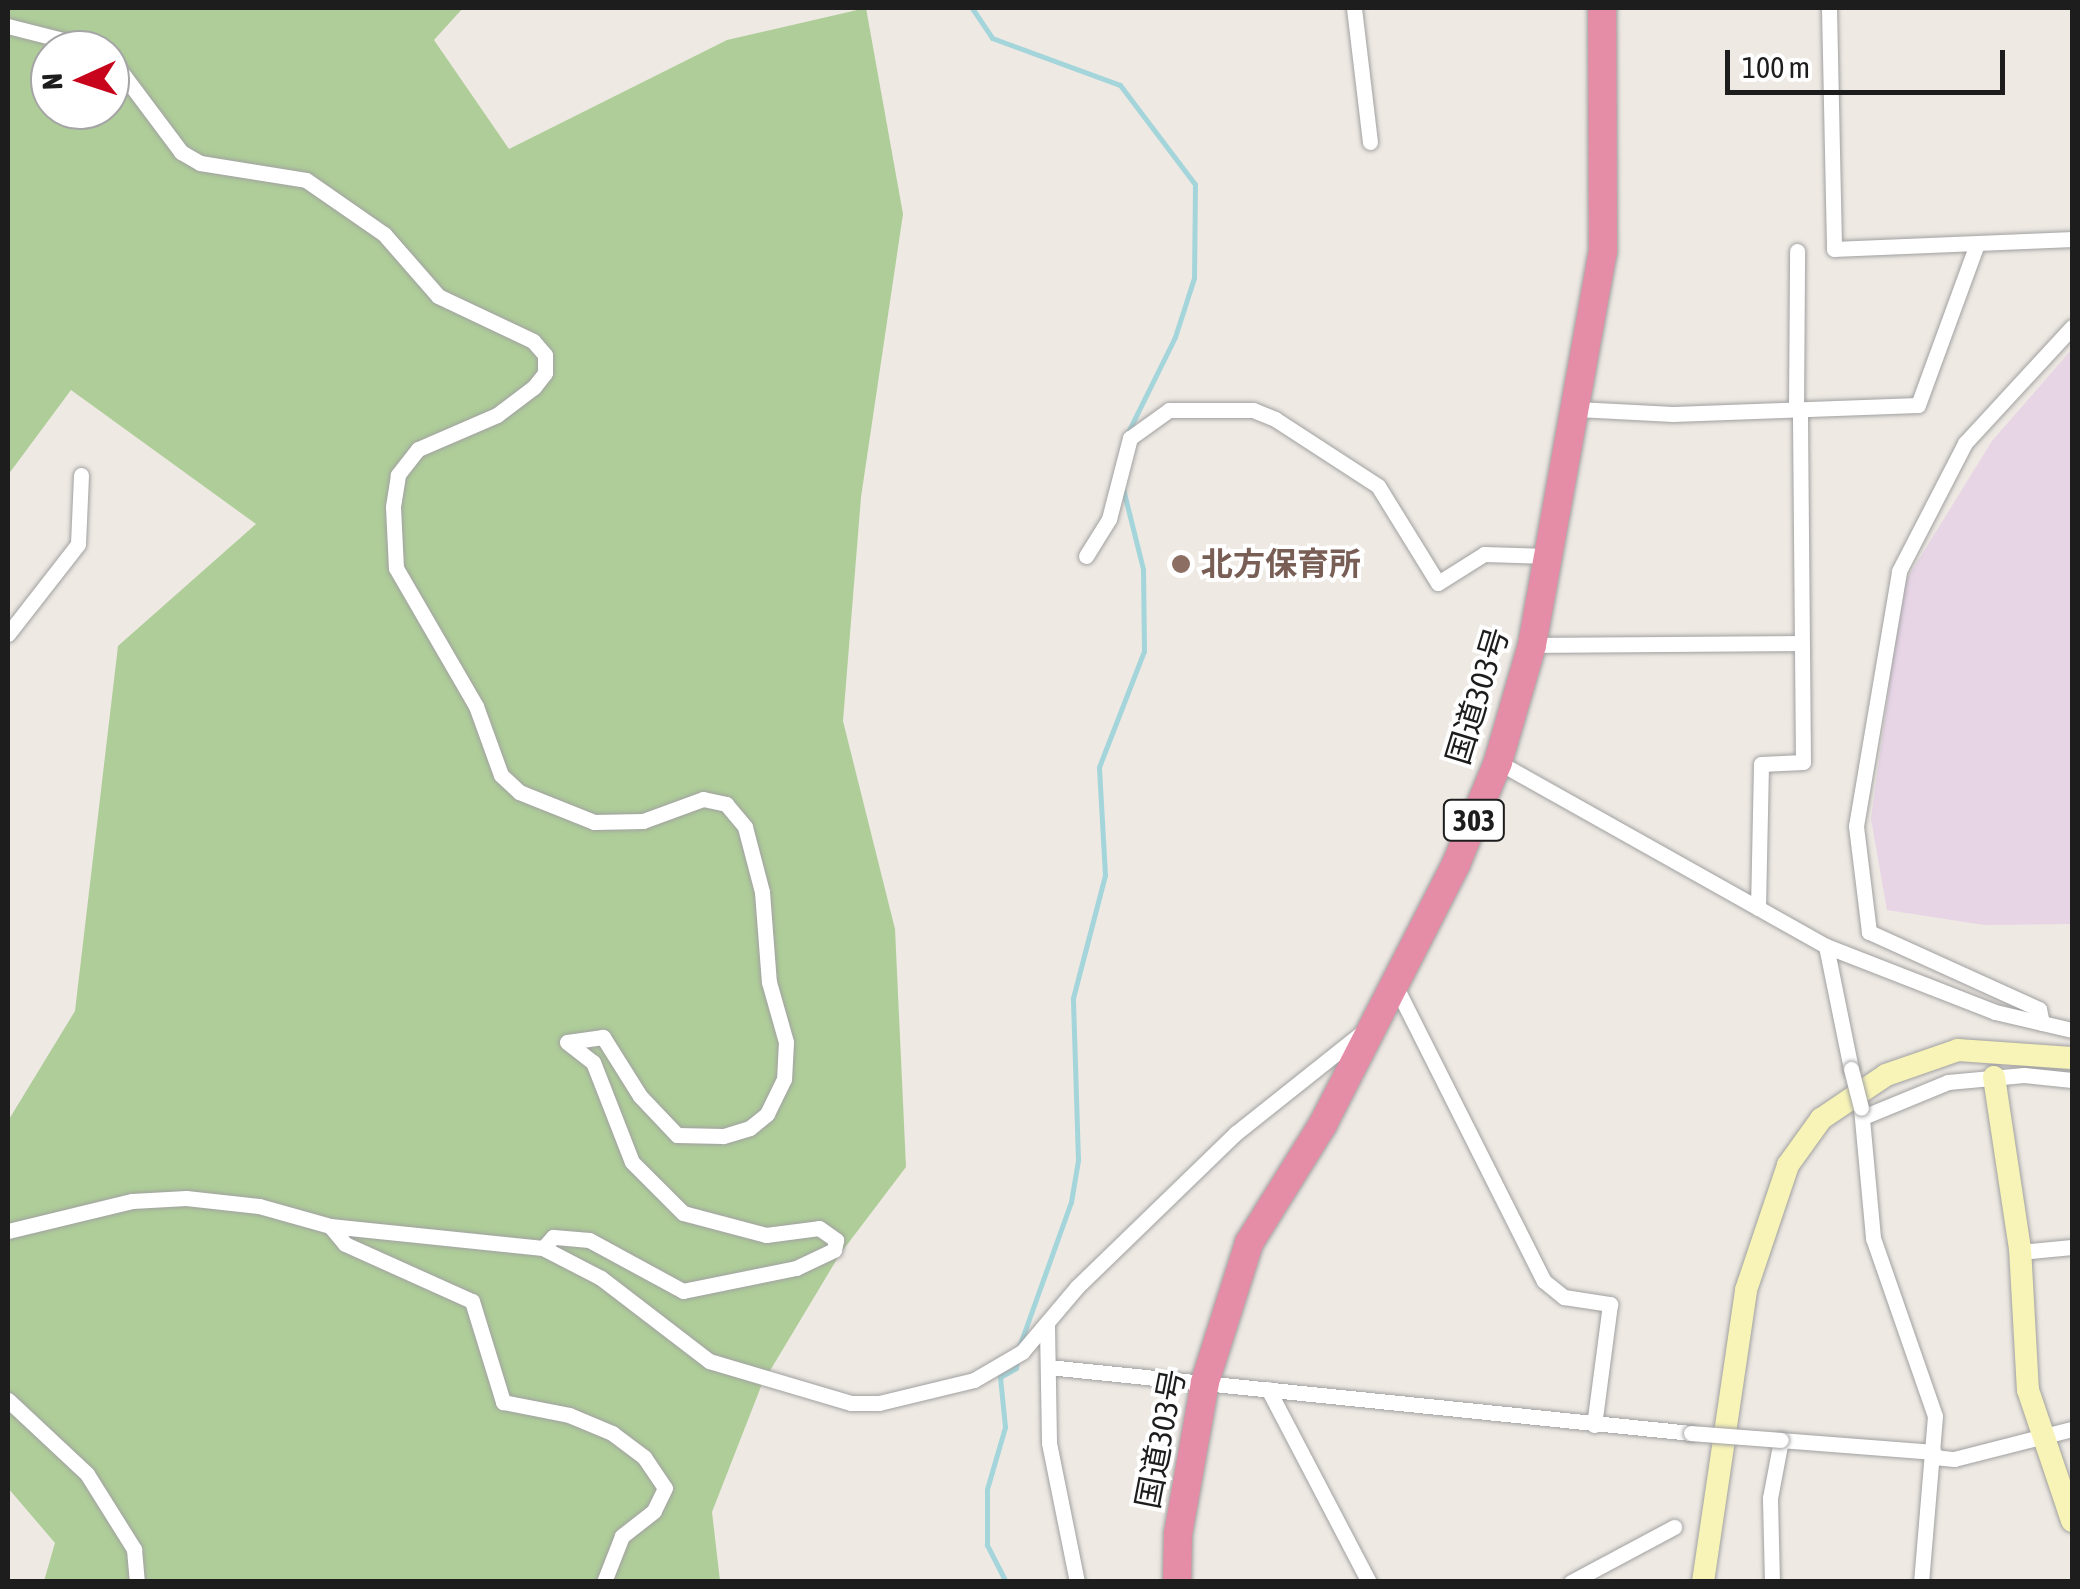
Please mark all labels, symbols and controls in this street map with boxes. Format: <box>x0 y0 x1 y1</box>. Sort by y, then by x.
north arrow <box>30 30 130 130</box>
scale bar <box>1730 30 2010 92</box>
text: 100 m <box>1742 50 1810 84</box>
text: N <box>36 72 68 91</box>
place label: 北方保育所 <box>1201 545 1361 583</box>
marker: 北方保育所 <box>1170 553 1192 575</box>
street label: 国道303号 <box>1439 623 1517 769</box>
road number: 303 <box>1442 795 1506 845</box>
street label: 国道303号 <box>1129 1366 1193 1512</box>

